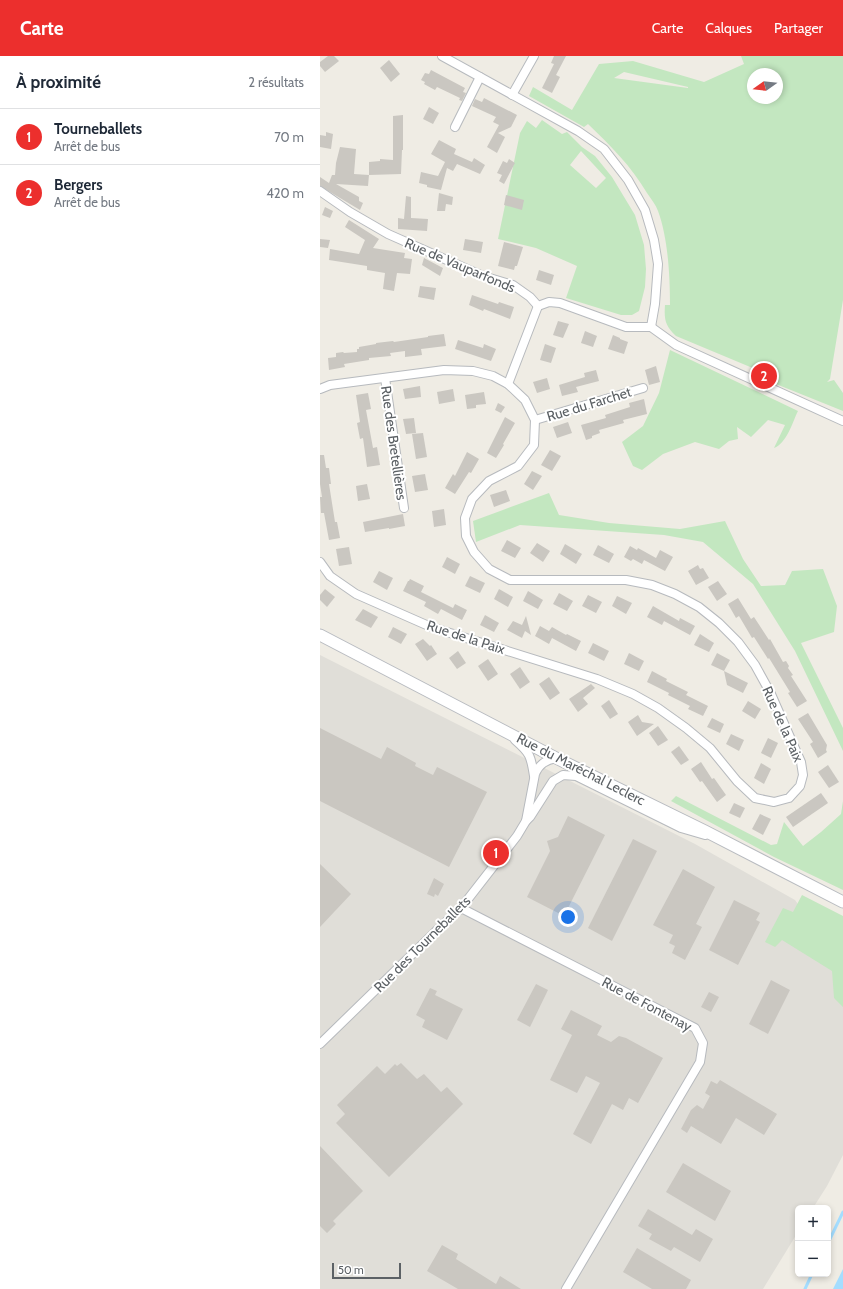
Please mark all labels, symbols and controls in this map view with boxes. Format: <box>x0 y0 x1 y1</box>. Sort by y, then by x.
text: Carte <box>20 17 64 40</box>
text: Carte <box>652 19 683 37</box>
text: Calques <box>705 19 752 37</box>
text: Partager <box>774 19 823 37</box>
north arrow <box>747 68 783 104</box>
text: À proximité <box>16 72 101 92</box>
text: 2 résultats <box>248 74 304 90</box>
text: Tourneballets <box>54 120 142 138</box>
text: 1 <box>27 129 31 145</box>
text: 70 m <box>274 129 304 145</box>
text: Arrêt de bus <box>54 138 120 154</box>
text: Bergers <box>54 176 102 194</box>
text: 2 <box>26 185 32 201</box>
text: 420 m <box>266 185 304 201</box>
text: Arrêt de bus <box>54 194 120 210</box>
street label: Rue de Vauparfonds <box>402 234 518 297</box>
pin: 2 <box>751 361 777 391</box>
street label: Rue du Farchet <box>545 383 634 425</box>
street label: Rue des Bretellières <box>377 385 411 502</box>
street label: Rue de la Paix <box>425 616 508 658</box>
street label: Rue de la Paix <box>758 683 808 765</box>
street label: Rue du Maréchal Leclerc <box>514 729 648 809</box>
pin: 1 <box>483 838 509 868</box>
street label: Rue des Tourneballets <box>370 892 474 996</box>
your location <box>558 907 578 927</box>
street label: Rue de Fontenay <box>599 973 695 1035</box>
map controls <box>795 1205 831 1277</box>
button: + <box>795 1205 831 1241</box>
button: − <box>795 1241 831 1277</box>
scale bar <box>332 1261 401 1280</box>
text: 50 m <box>338 1263 364 1277</box>

